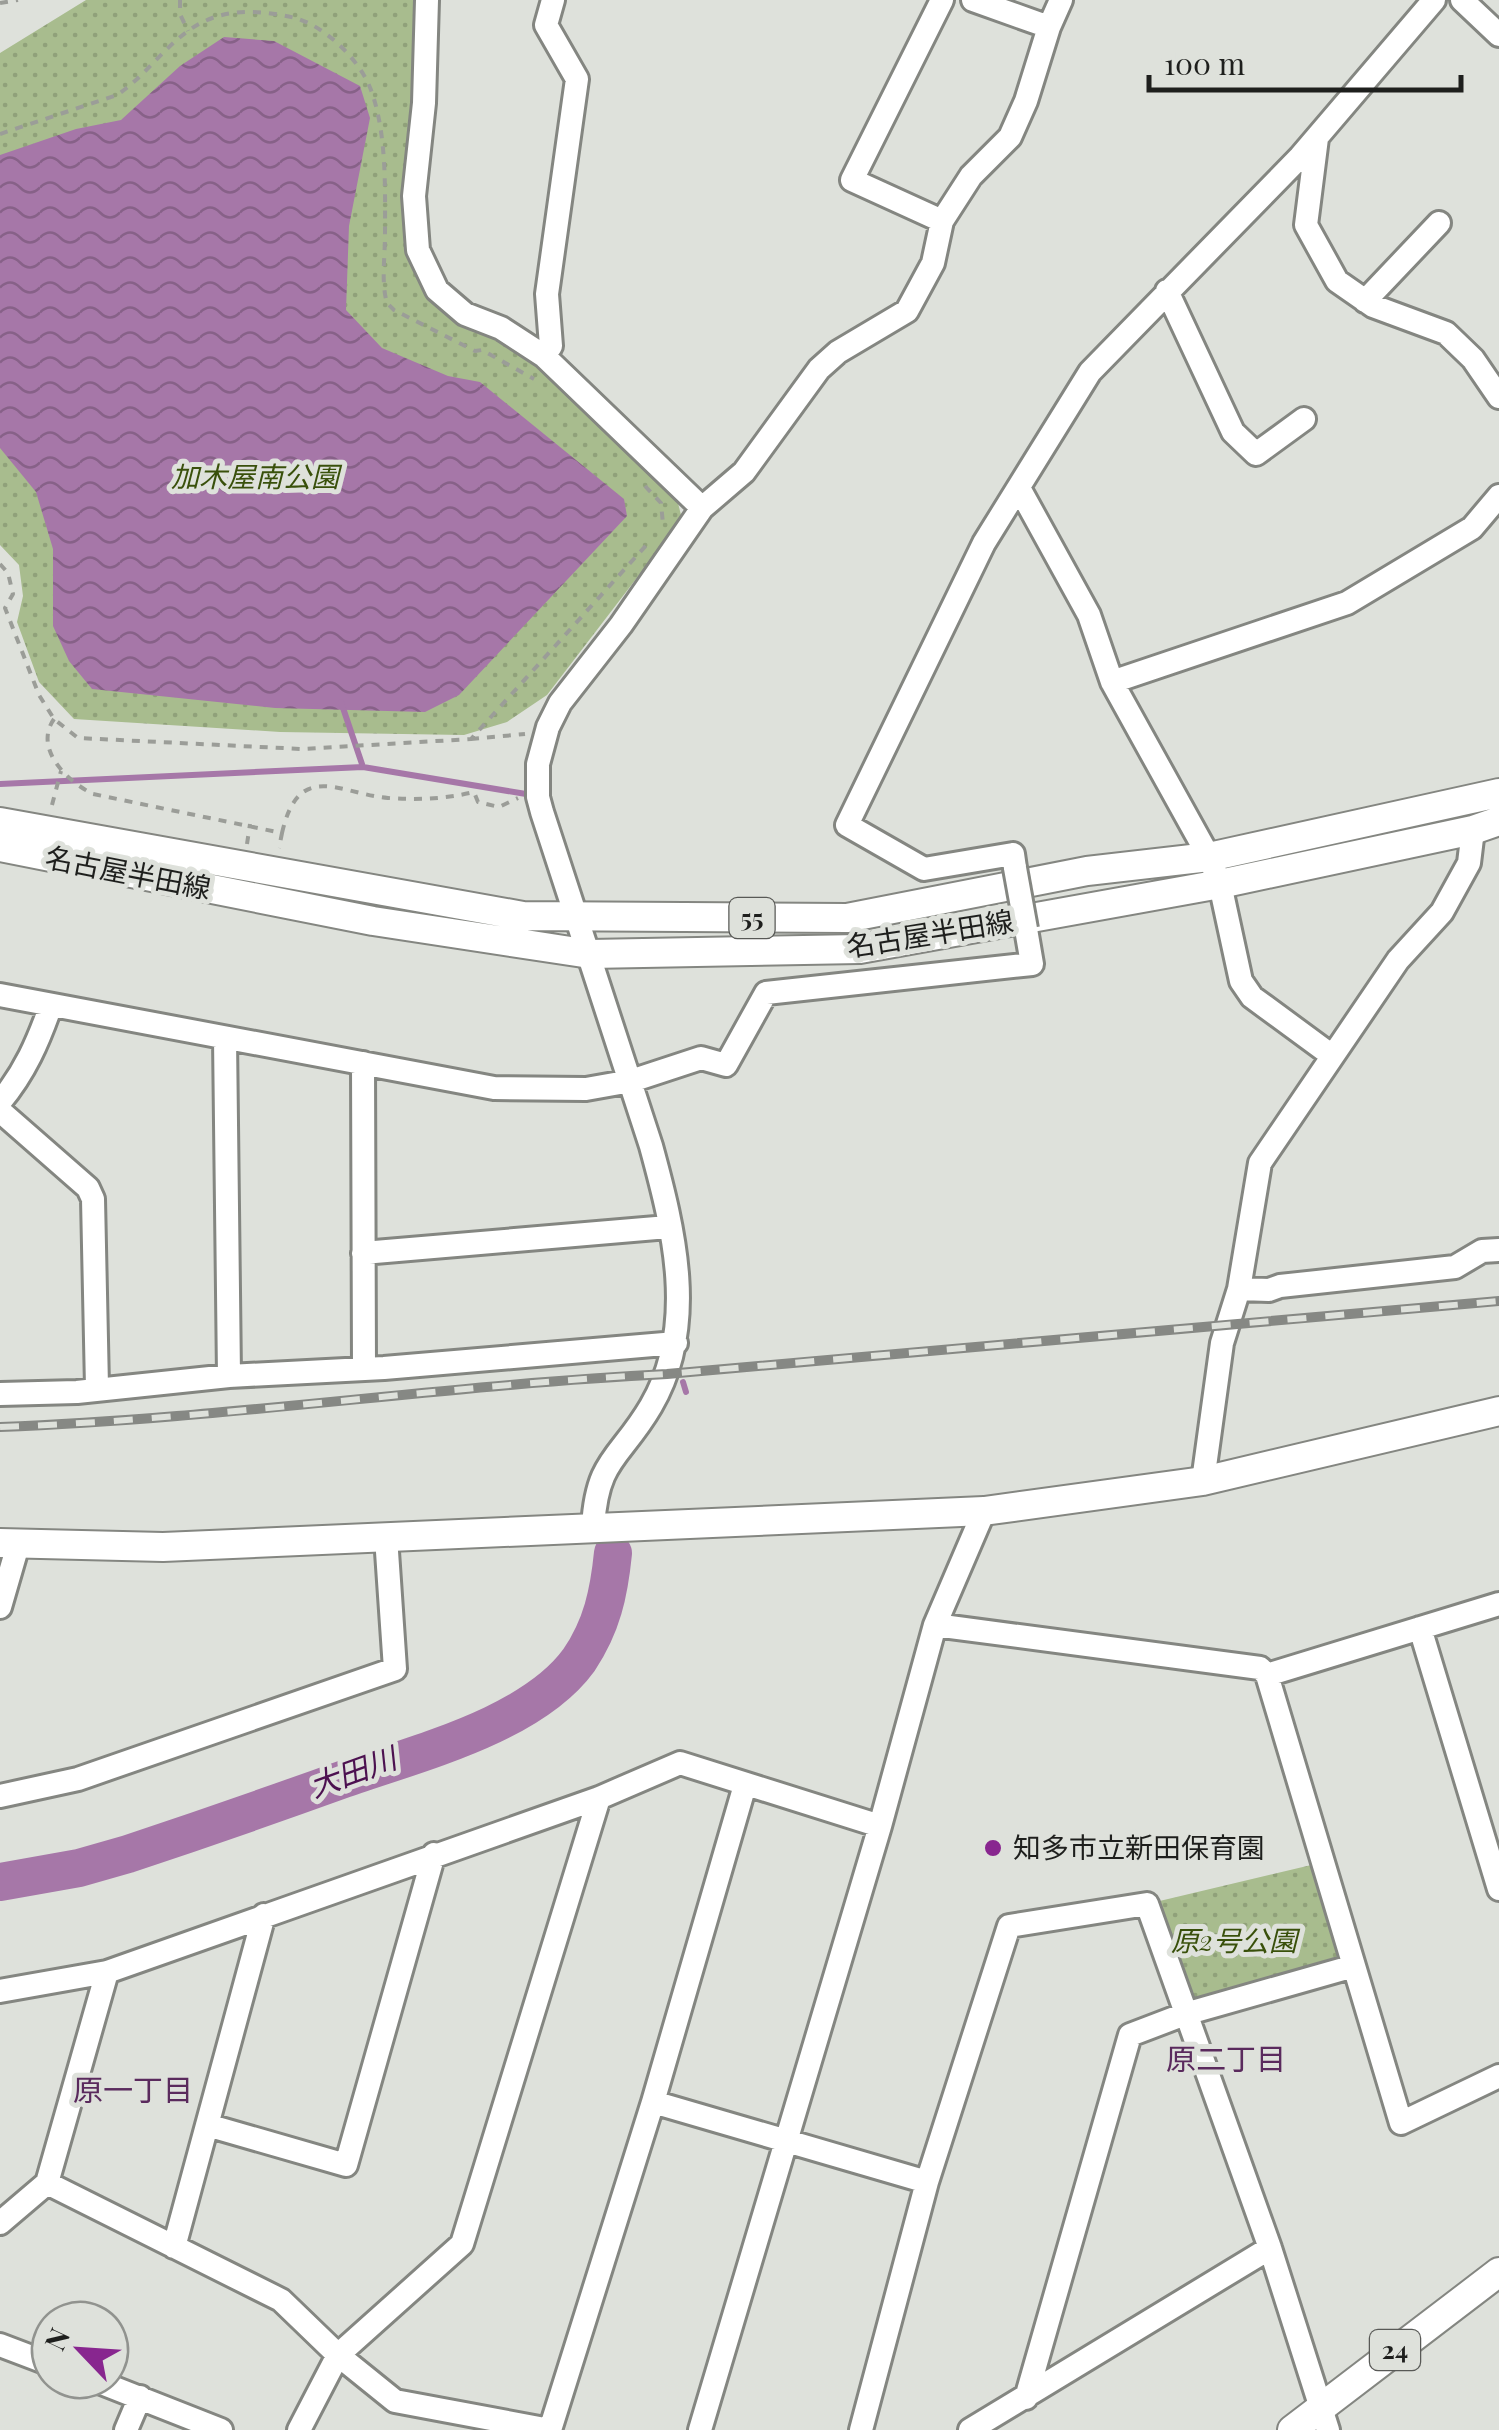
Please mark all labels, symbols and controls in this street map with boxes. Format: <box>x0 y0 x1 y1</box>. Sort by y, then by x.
scale bar <box>1149 30 1462 92</box>
text: 100 m <box>1164 43 1246 83</box>
park label: 加木屋南公園 <box>171 457 343 494</box>
street label: 名古屋半田線 <box>42 837 214 906</box>
road number: 55 <box>730 898 774 938</box>
street label: 名古屋半田線 <box>844 901 1016 964</box>
water label: 大田川 <box>303 1736 404 1805</box>
place label: 知多市立新田保育園 <box>1013 1828 1265 1865</box>
marker: 知多市立新田保育園 <box>982 1837 1004 1859</box>
park label: 原2号公園 <box>1171 1921 1301 1958</box>
district label: 原二丁目 <box>1166 2038 1286 2078</box>
district label: 原一丁目 <box>73 2069 193 2109</box>
north arrow <box>30 2300 130 2400</box>
text: N <box>35 2322 77 2356</box>
road number: 24 <box>1370 2330 1420 2370</box>

